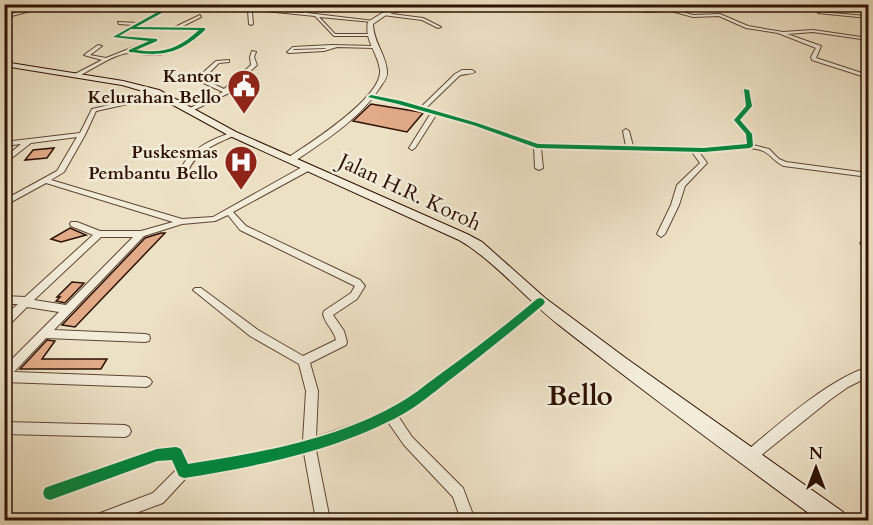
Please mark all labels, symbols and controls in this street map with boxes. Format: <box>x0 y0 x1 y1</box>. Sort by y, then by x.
place label: Kantor Kelurahan Bello <box>87 64 222 110</box>
public building icon: Kantor Kelurahan Bello <box>226 68 262 115</box>
place label: Puskesmas Pembantu Bello <box>88 140 218 186</box>
hospital icon: Puskesmas Pembantu Bello <box>223 144 259 191</box>
street label: Jalan H.R. Koroh <box>331 145 486 238</box>
district label: Bello <box>547 377 613 415</box>
north arrow <box>786 438 846 498</box>
text: N <box>809 443 823 465</box>

